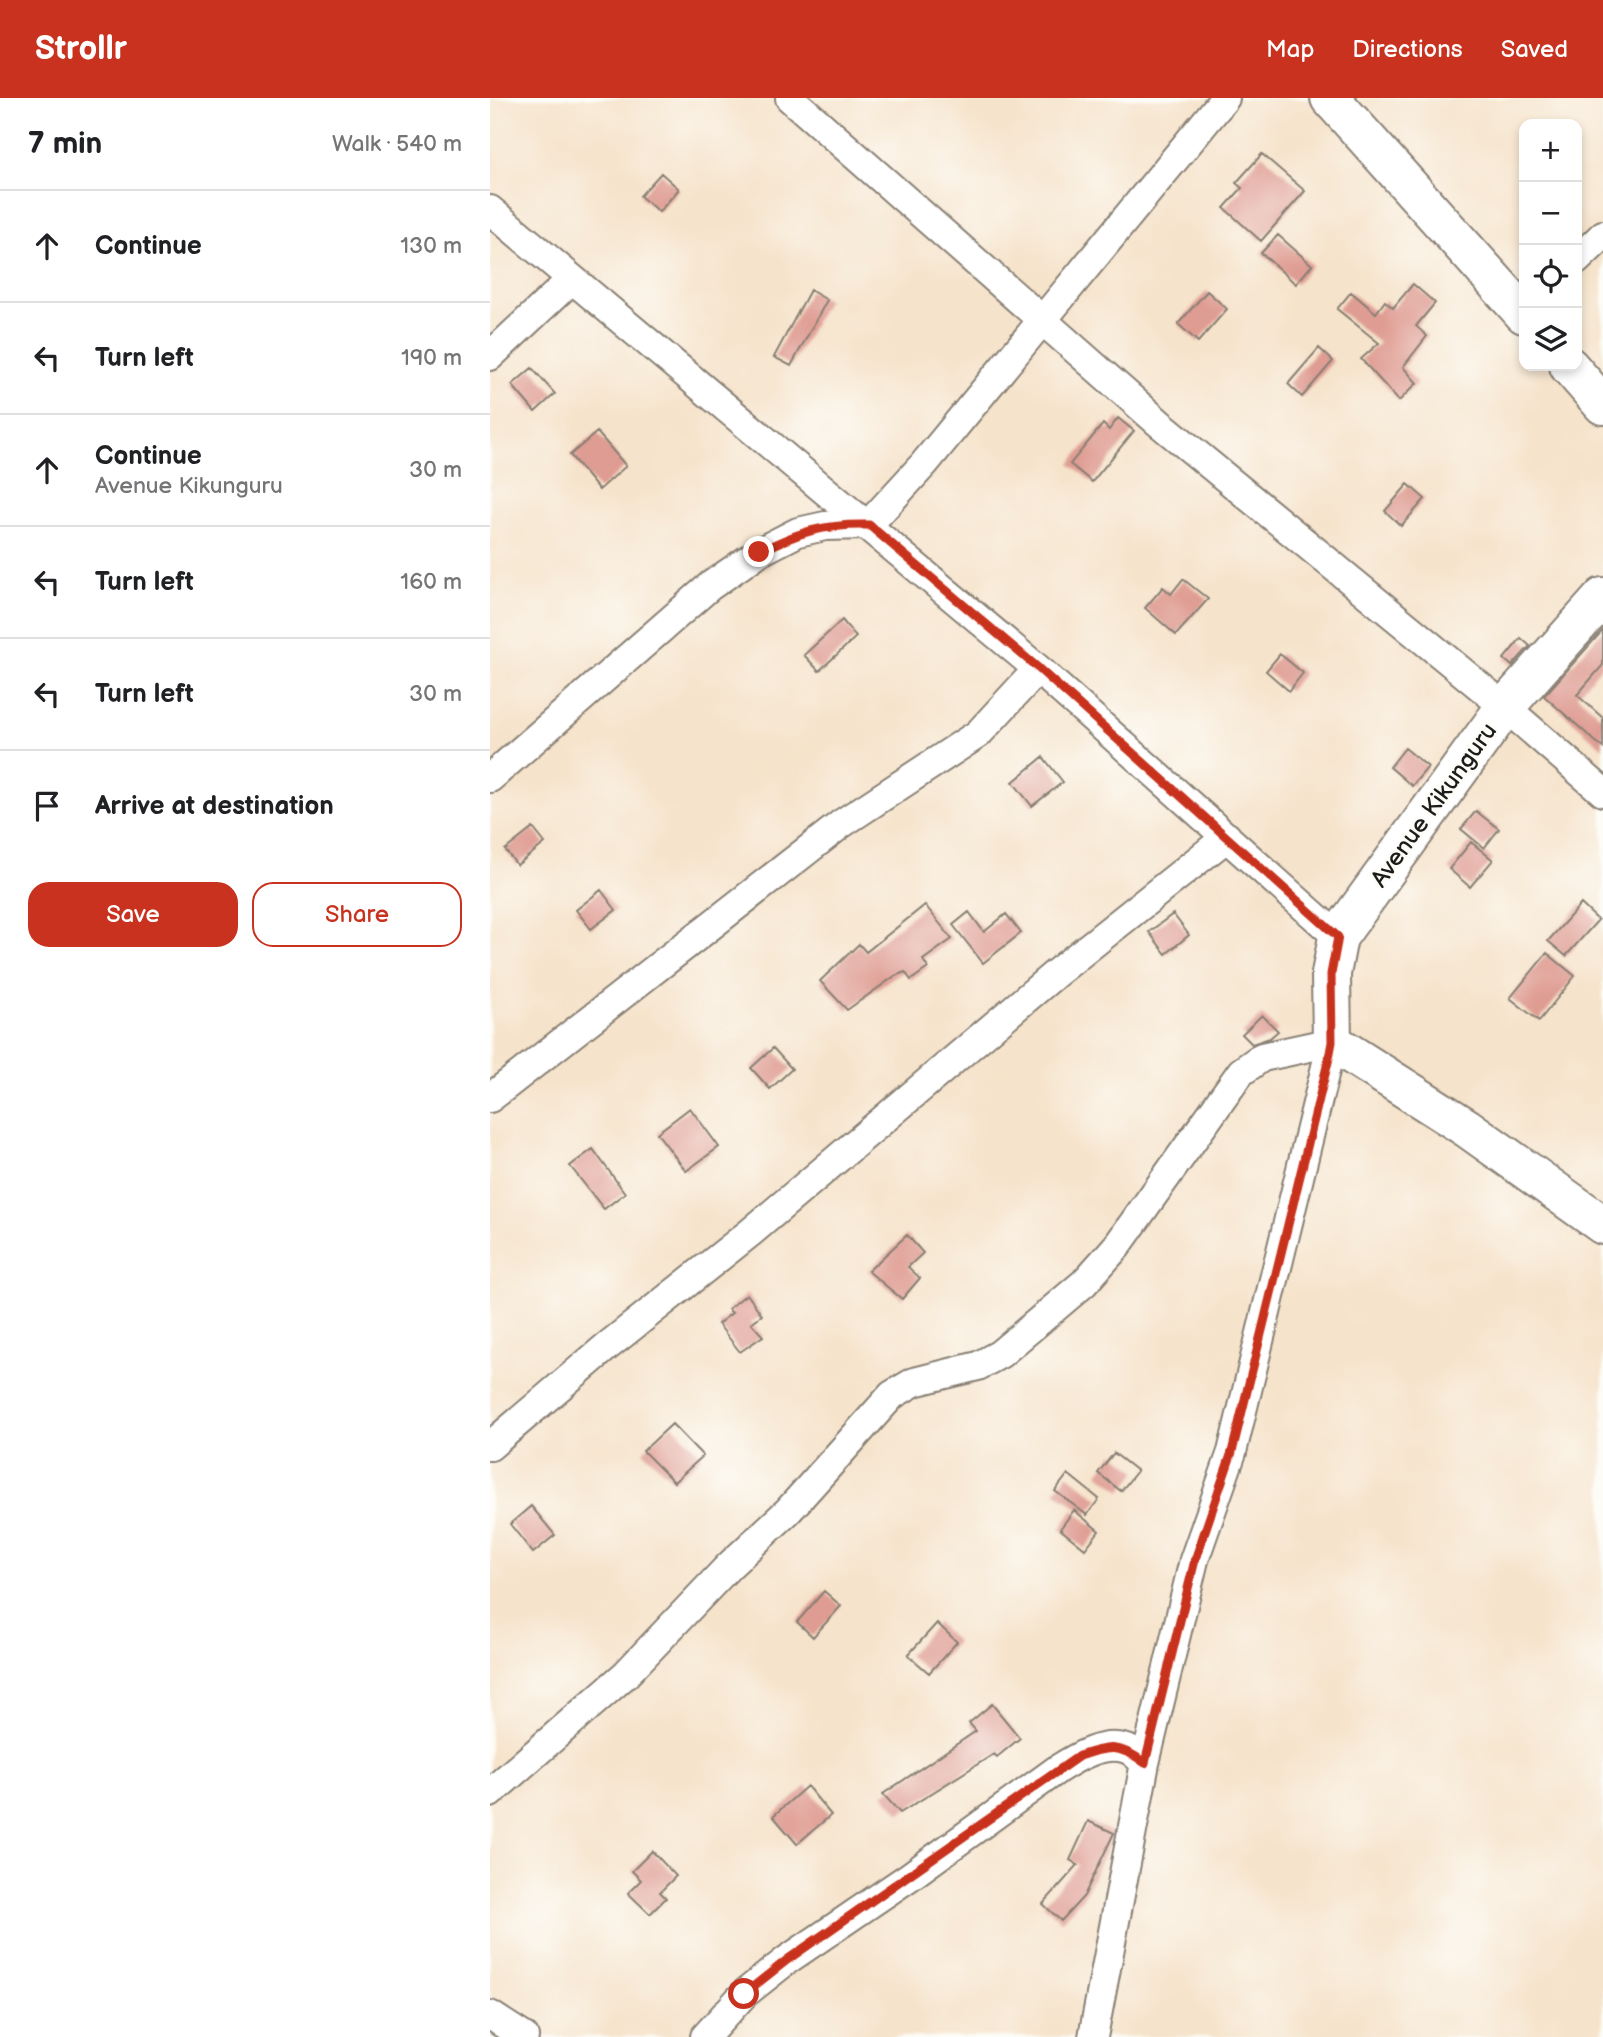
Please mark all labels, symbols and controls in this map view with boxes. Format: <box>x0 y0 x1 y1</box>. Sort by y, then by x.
text: Strollr <box>35 29 127 69</box>
text: Map <box>1266 35 1314 64</box>
text: Directions <box>1352 35 1463 64</box>
text: Saved <box>1501 35 1568 64</box>
map controls <box>1519 119 1582 371</box>
button: + <box>1519 119 1582 182</box>
text: 7 min <box>28 126 102 162</box>
text: Walk · 540 m <box>332 130 462 158</box>
button: − <box>1519 182 1582 245</box>
icon: ahead <box>28 227 66 265</box>
text: Continue <box>95 231 202 262</box>
text: 130 m <box>400 232 462 260</box>
button: locate <box>1519 245 1582 308</box>
button: layers <box>1519 308 1582 371</box>
icon: left <box>28 339 66 377</box>
text: Turn left <box>95 343 194 374</box>
text: 190 m <box>401 344 462 372</box>
text: Continue <box>95 441 202 472</box>
icon: ahead <box>28 451 66 489</box>
text: 30 m <box>409 456 462 484</box>
text: Avenue Kikunguru <box>95 472 283 500</box>
route end <box>743 536 774 567</box>
icon: left <box>28 563 66 601</box>
text: Turn left <box>95 567 194 598</box>
text: 160 m <box>400 568 462 596</box>
icon: left <box>28 675 66 713</box>
text: Turn left <box>95 679 194 710</box>
text: 30 m <box>409 680 462 708</box>
street label: Avenue Kikunguru <box>1365 717 1503 893</box>
icon: arrive <box>28 787 66 825</box>
text: Arrive at destination <box>95 791 334 822</box>
button: Save <box>28 882 238 947</box>
button: Share <box>252 882 462 947</box>
route start <box>728 1978 759 2009</box>

